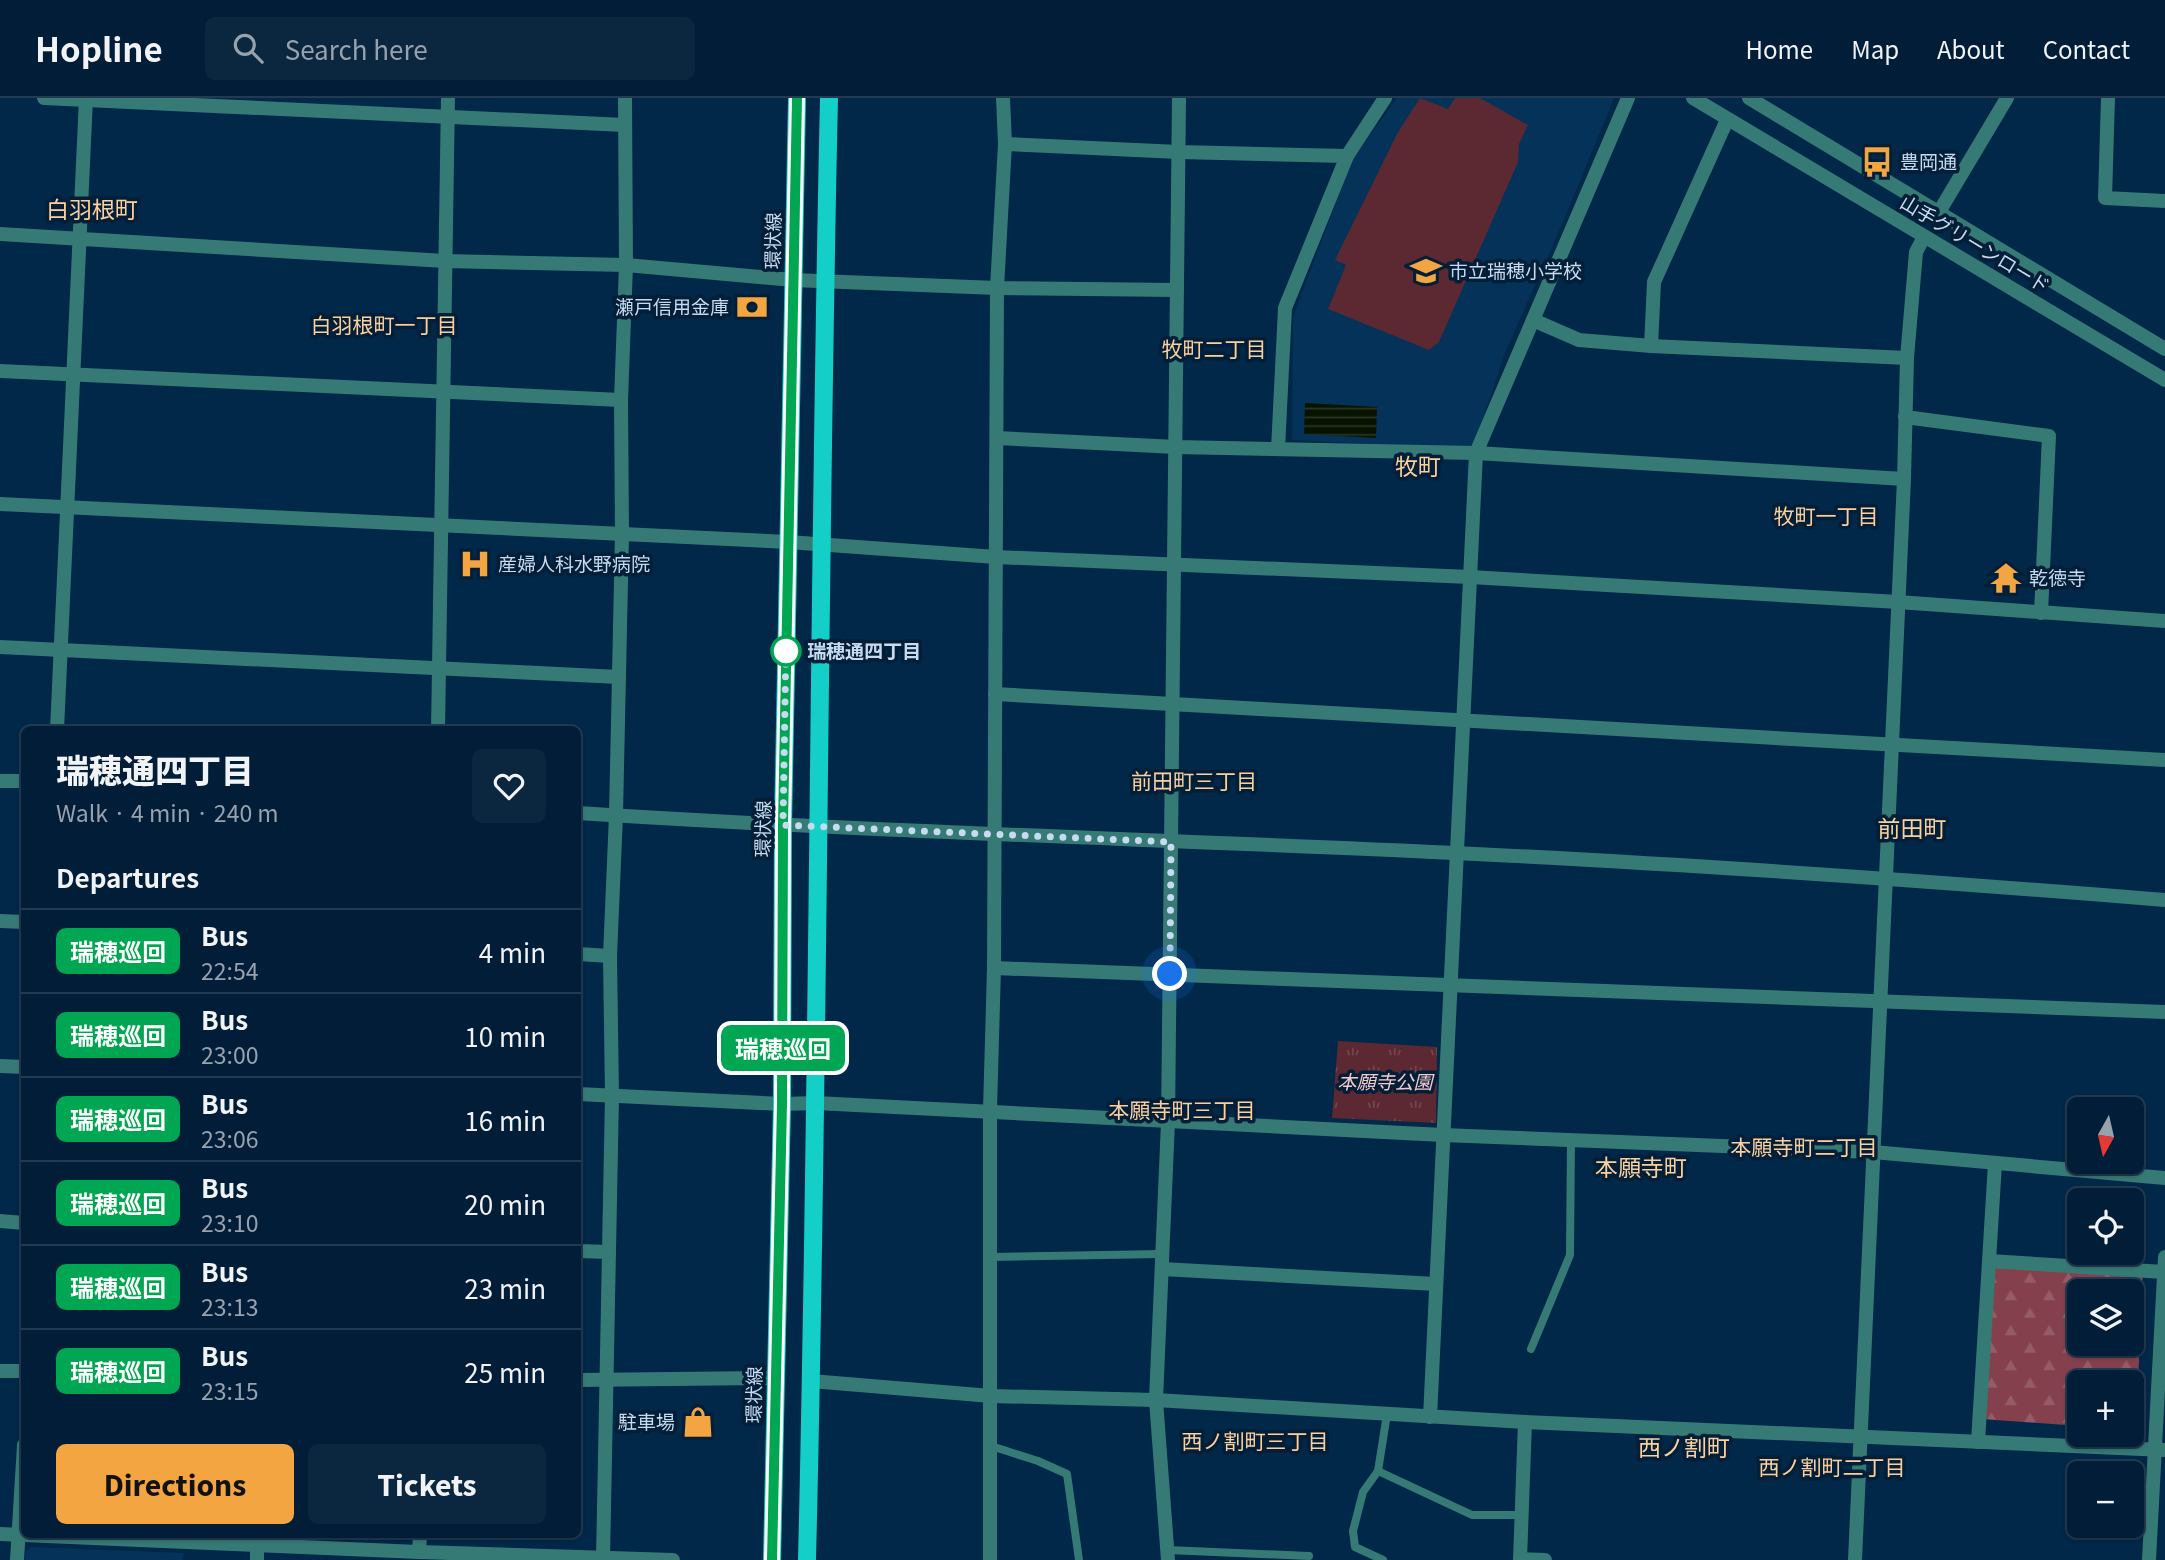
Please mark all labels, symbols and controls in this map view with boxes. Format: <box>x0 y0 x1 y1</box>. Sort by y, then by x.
search box <box>205 17 695 80</box>
text: Hopline <box>35 24 163 72</box>
icon: search <box>229 29 267 67</box>
text: Search here <box>285 30 428 67</box>
text: Home <box>1746 31 1813 66</box>
text: Map <box>1851 31 1899 66</box>
text: About <box>1937 31 2005 66</box>
text: Contact <box>2043 31 2130 66</box>
bus stop icon: 豊岡通 <box>1860 145 1894 179</box>
place label: 豊岡通 <box>1900 147 1957 174</box>
street label: 山手グリーンロード <box>1896 187 2056 298</box>
district label: 白羽根町 <box>46 191 138 225</box>
street label: 環状線 <box>758 212 785 270</box>
school or university icon: 市立瑞穂小学校 <box>1409 254 1443 288</box>
place label: 市立瑞穂小学校 <box>1449 256 1582 283</box>
bank icon: 瀬戸信用金庫 <box>735 290 769 324</box>
place label: 瀬戸信用金庫 <box>615 292 729 319</box>
district label: 白羽根町一丁目 <box>311 309 458 339</box>
district label: 牧町二丁目 <box>1162 333 1267 363</box>
district label: 牧町 <box>1395 448 1441 482</box>
district label: 牧町一丁目 <box>1774 500 1879 530</box>
hospital icon: 産婦人科水野病院 <box>458 547 492 581</box>
place label: 産婦人科水野病院 <box>498 549 650 576</box>
temple icon: 乾徳寺 <box>1989 561 2023 595</box>
place label: 乾徳寺 <box>2029 563 2086 590</box>
marker: 瑞穂通四丁目 <box>771 636 801 666</box>
place label: 瑞穂通四丁目 <box>807 636 921 663</box>
text: 瑞穂通四丁目 <box>56 745 254 793</box>
button: heart <box>472 749 546 823</box>
district label: 前田町三丁目 <box>1131 765 1257 795</box>
text: Walk · 4 min · 240 m <box>56 795 279 829</box>
street label: 環状線 <box>748 800 775 858</box>
district label: 前田町 <box>1878 810 1947 844</box>
text: Departures <box>56 858 199 895</box>
text: Bus <box>201 916 248 953</box>
text: 瑞穂巡回 <box>70 933 166 968</box>
text: 4 min <box>479 933 546 970</box>
text: 22:54 <box>201 953 258 987</box>
your location <box>1152 956 1187 991</box>
text: Bus <box>201 1000 248 1037</box>
text: 瑞穂巡回 <box>70 1017 166 1052</box>
text: 10 min <box>464 1017 546 1054</box>
line badge: 瑞穂巡回 <box>734 1025 832 1071</box>
text: 瑞穂巡回 <box>735 1030 831 1065</box>
text: 23:00 <box>201 1037 258 1071</box>
park label: 本願寺公園 <box>1337 1067 1435 1094</box>
text: Bus <box>201 1084 248 1121</box>
district label: 本願寺町三丁目 <box>1109 1094 1256 1124</box>
north arrow <box>2067 1097 2144 1174</box>
map controls <box>2067 1097 2144 1538</box>
text: 瑞穂巡回 <box>70 1101 166 1136</box>
text: 16 min <box>464 1101 546 1138</box>
text: 23:06 <box>201 1121 258 1155</box>
district label: 本願寺町二丁目 <box>1731 1131 1878 1161</box>
district label: 本願寺町 <box>1595 1149 1687 1183</box>
text: Bus <box>201 1168 248 1205</box>
text: 瑞穂巡回 <box>70 1185 166 1220</box>
text: 20 min <box>464 1185 546 1222</box>
button: locate <box>2067 1188 2144 1265</box>
text: 23:10 <box>201 1205 258 1239</box>
text: Bus <box>201 1252 248 1289</box>
text: 瑞穂巡回 <box>70 1269 166 1304</box>
text: 23 min <box>464 1269 546 1306</box>
button: layers <box>2067 1279 2144 1356</box>
text: 23:13 <box>201 1289 258 1323</box>
text: Bus <box>201 1336 248 1373</box>
text: 瑞穂巡回 <box>70 1353 166 1388</box>
text: 25 min <box>464 1353 546 1390</box>
street label: 環状線 <box>739 1366 766 1424</box>
button: + <box>2067 1370 2144 1447</box>
text: 23:15 <box>201 1373 258 1407</box>
shop icon: 駐車場 <box>681 1405 715 1439</box>
place label: 駐車場 <box>618 1407 675 1434</box>
district label: 西ノ割町三丁目 <box>1182 1425 1329 1455</box>
district label: 西ノ割町 <box>1638 1429 1730 1463</box>
button: Directions <box>56 1444 294 1524</box>
button: Tickets <box>308 1444 546 1524</box>
district label: 西ノ割町二丁目 <box>1759 1451 1906 1481</box>
button: − <box>2067 1461 2144 1538</box>

